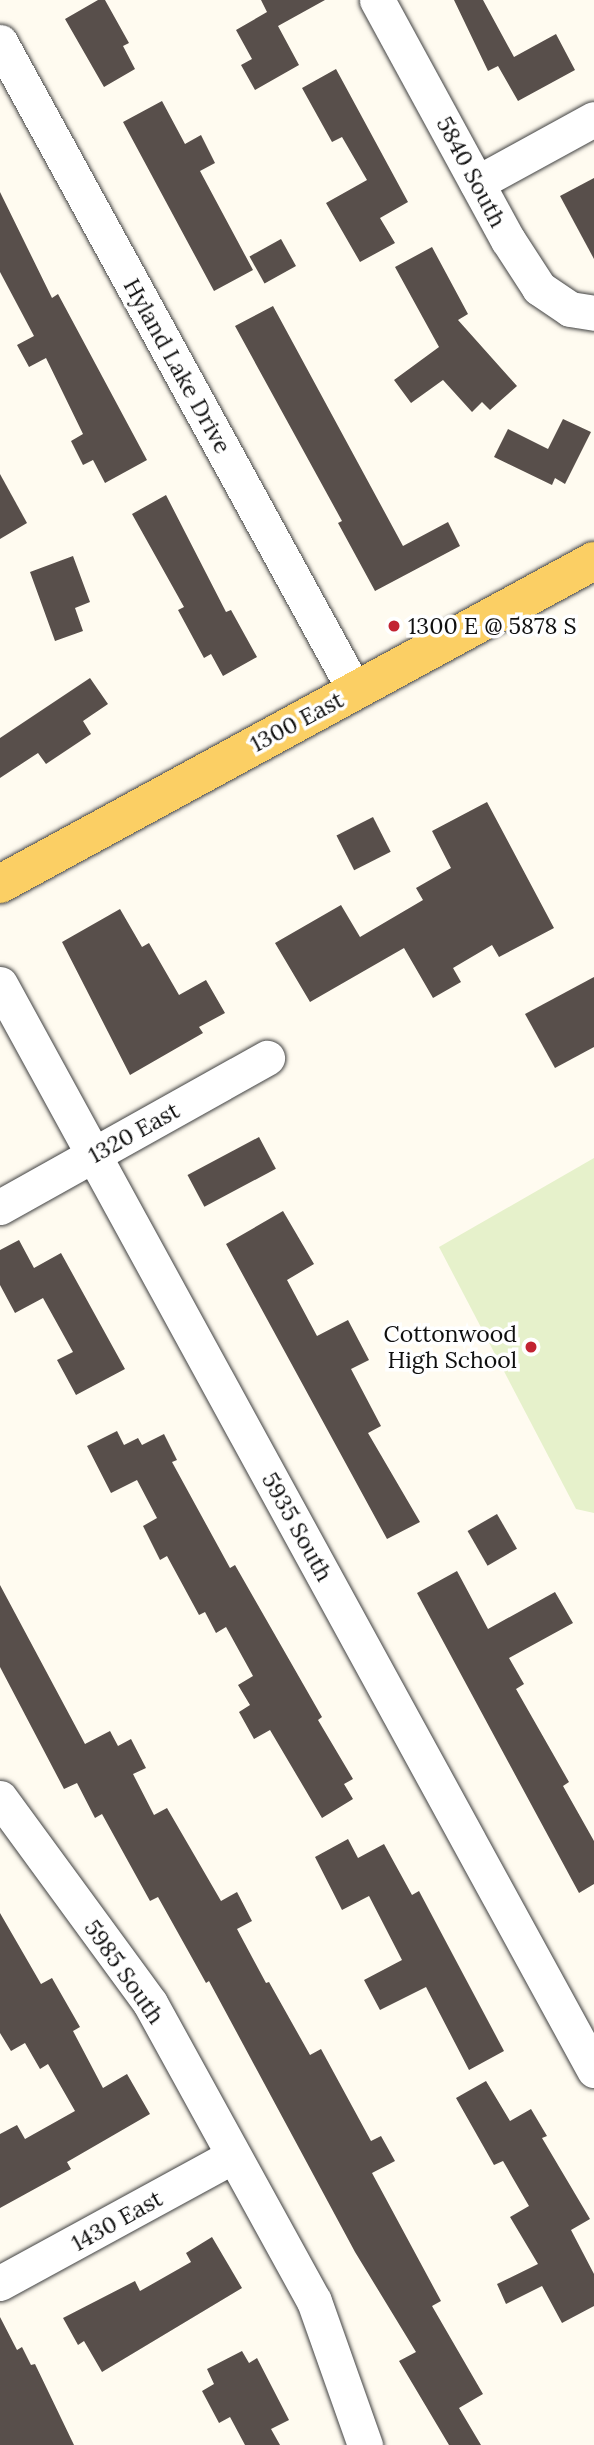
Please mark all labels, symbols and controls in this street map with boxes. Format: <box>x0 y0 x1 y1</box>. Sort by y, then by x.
street label: 5840 South <box>430 112 512 232</box>
street label: Hyland Lake Drive <box>118 274 236 458</box>
place label: 1300 E @ 5878 S <box>408 612 577 640</box>
marker: 1300 E @ 5878 S <box>386 618 402 634</box>
street label: 1300 East <box>246 686 348 758</box>
street label: 1320 East <box>84 1097 184 1169</box>
place label: Cottonwood High School <box>384 1320 517 1374</box>
marker: Cottonwood High School <box>523 1339 539 1355</box>
street label: 5935 South <box>256 1468 338 1586</box>
street label: 5985 South <box>78 1915 170 2029</box>
street label: 1430 East <box>67 2185 167 2257</box>

